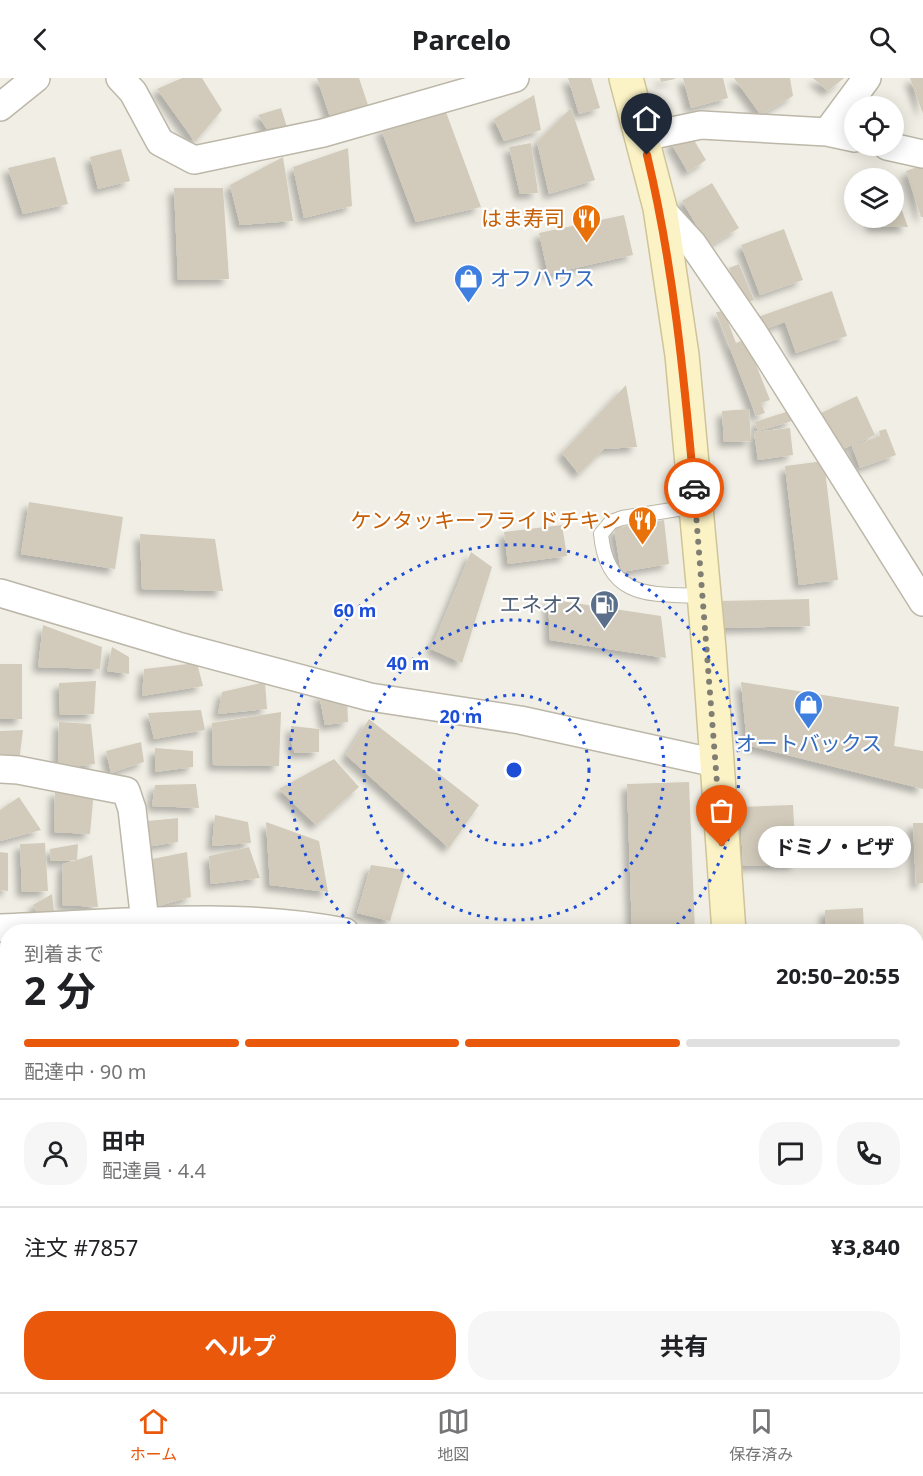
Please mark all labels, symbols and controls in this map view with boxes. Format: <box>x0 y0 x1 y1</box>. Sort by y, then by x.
text: Parcelo <box>412 21 511 58</box>
icon: back <box>24 23 57 56</box>
icon: search <box>866 23 899 56</box>
pin <box>621 93 672 155</box>
map controls <box>844 96 904 228</box>
button: locate <box>844 96 904 156</box>
icon: home <box>630 102 663 135</box>
button: layers <box>844 168 904 228</box>
restaurant icon: はま寿司 <box>570 202 602 244</box>
place label: はま寿司 <box>481 204 565 232</box>
shop icon: オフハウス <box>453 262 485 304</box>
place label: オフハウス <box>490 264 595 292</box>
courier <box>664 458 724 518</box>
icon: car <box>678 472 711 505</box>
restaurant icon: ケンタッキーフライドチキン <box>626 504 658 546</box>
place label: ケンタッキーフライドチキン <box>351 506 621 534</box>
fuel station icon: エネオス <box>589 588 621 630</box>
place label: エネオス <box>500 590 584 618</box>
text: 60 m <box>334 598 376 622</box>
text: 40 m <box>387 651 429 675</box>
shop icon: オートバックス <box>793 688 825 730</box>
text: 20 m <box>440 704 482 728</box>
place label: オートバックス <box>736 729 882 757</box>
centre of rings <box>504 760 524 780</box>
pin <box>696 785 747 847</box>
icon: bag <box>705 794 738 827</box>
callout: ドミノ・ピザ <box>758 826 911 868</box>
text: ドミノ・ピザ <box>775 833 895 860</box>
text: 到着まで <box>24 940 104 967</box>
text: 20:50–20:55 <box>776 960 900 990</box>
text: 2 分 <box>24 963 95 1016</box>
text: 配達中 · 90 m <box>24 1058 147 1085</box>
button: person <box>24 1122 87 1185</box>
button: chat <box>759 1122 822 1185</box>
button: phone <box>837 1122 900 1185</box>
text: 田中 <box>102 1125 146 1155</box>
text: 配達員 · 4.4 <box>102 1157 206 1184</box>
text: ¥3,840 <box>831 1231 900 1261</box>
text: 注文 #7857 <box>24 1232 138 1262</box>
button: ヘルプ <box>24 1311 456 1380</box>
button: 共有 <box>468 1311 900 1380</box>
tab: ホーム <box>130 1405 177 1465</box>
tab: 地図 <box>437 1405 470 1465</box>
tab: 保存済み <box>729 1405 793 1465</box>

